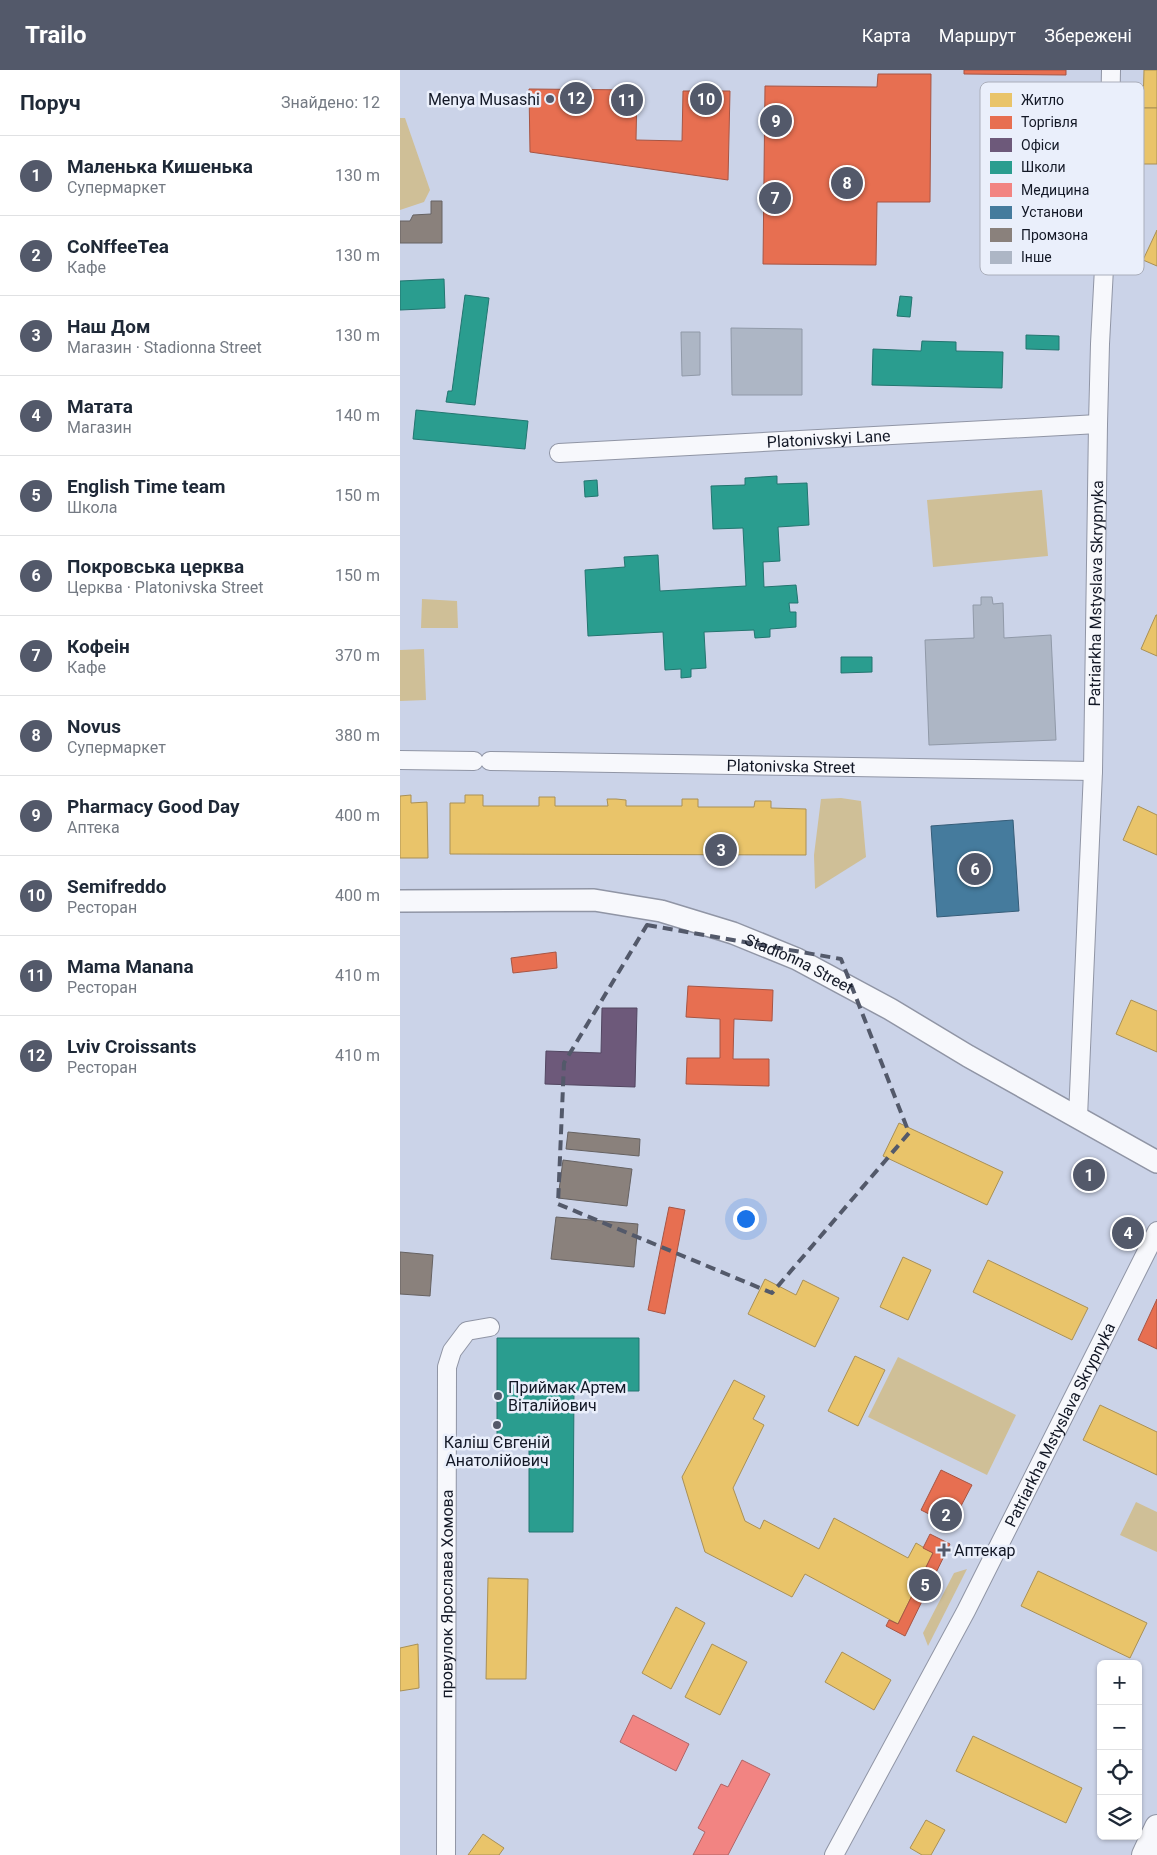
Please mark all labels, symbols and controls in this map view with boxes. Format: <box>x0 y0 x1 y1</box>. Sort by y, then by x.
text: Trailo <box>25 21 87 49</box>
text: Карта <box>862 25 911 46</box>
text: Маршрут <box>939 25 1016 46</box>
text: Збережені <box>1044 25 1132 46</box>
pin: 12 <box>560 79 592 117</box>
pin: 10 <box>690 80 722 118</box>
pin: 11 <box>611 81 643 119</box>
legend <box>980 82 1144 275</box>
place label: Menya Musashi <box>428 90 540 109</box>
text: Поруч <box>20 91 81 115</box>
text: Житло <box>1021 92 1064 108</box>
text: Знайдено: 12 <box>281 93 380 112</box>
marker: Menya Musashi <box>544 93 556 105</box>
pin: 9 <box>760 102 792 140</box>
text: Торгівля <box>1021 114 1078 130</box>
text: Офіси <box>1021 137 1060 153</box>
text: Маленька Кишенька <box>67 155 253 178</box>
text: Школи <box>1021 159 1066 175</box>
pin: 8 <box>831 164 863 202</box>
text: 1 <box>31 166 41 185</box>
text: 130 m <box>335 166 380 185</box>
text: Супермаркет <box>67 178 166 197</box>
pin: 7 <box>759 179 791 217</box>
text: Медицина <box>1021 182 1089 198</box>
text: Установи <box>1021 204 1083 220</box>
text: Промзона <box>1021 227 1088 243</box>
text: CoNffeeTea <box>67 235 169 258</box>
text: 2 <box>31 246 41 265</box>
text: 130 m <box>335 246 380 265</box>
text: Інше <box>1021 249 1052 265</box>
text: Кафе <box>67 258 106 277</box>
text: Наш Дом <box>67 315 150 338</box>
text: 3 <box>31 326 41 345</box>
text: 130 m <box>335 326 380 345</box>
text: Магазин · Stadionna Street <box>67 338 262 357</box>
text: Матата <box>67 395 133 418</box>
text: 4 <box>31 406 41 425</box>
text: 140 m <box>335 406 380 425</box>
text: Магазин <box>67 418 132 437</box>
street label: Platonivskyi Lane <box>766 426 891 451</box>
text: English Time team <box>67 475 225 498</box>
street label: Patriarkha Mstyslava Skrypnyka <box>1084 480 1107 706</box>
text: 5 <box>31 486 41 505</box>
text: 150 m <box>335 486 380 505</box>
text: Школа <box>67 498 118 517</box>
text: Покровська церква <box>67 555 244 578</box>
text: 6 <box>31 566 41 585</box>
text: 150 m <box>335 566 380 585</box>
text: Церква · Platonivska Street <box>67 578 263 597</box>
text: Кофеiн <box>67 635 130 658</box>
text: 7 <box>31 646 41 665</box>
text: 370 m <box>335 646 380 665</box>
text: Кафе <box>67 658 106 677</box>
text: Novus <box>67 715 121 738</box>
text: 8 <box>31 726 41 745</box>
text: 380 m <box>335 726 380 745</box>
text: Супермаркет <box>67 738 166 757</box>
street label: Platonivska Street <box>726 755 855 777</box>
text: Pharmacy Good Day <box>67 795 240 818</box>
text: 9 <box>31 806 41 825</box>
text: 400 m <box>335 806 380 825</box>
text: Аптека <box>67 818 120 837</box>
pin: 3 <box>705 831 737 869</box>
pin: 6 <box>959 850 991 888</box>
text: Semifreddo <box>67 875 166 898</box>
text: 10 <box>27 886 45 905</box>
text: 400 m <box>335 886 380 905</box>
text: Ресторан <box>67 898 137 917</box>
street label: Stadionna Street <box>742 929 857 997</box>
text: Mama Manana <box>67 955 194 978</box>
text: 11 <box>27 966 45 985</box>
text: 410 m <box>335 966 380 985</box>
text: Ресторан <box>67 978 137 997</box>
text: Lviv Croissants <box>67 1035 196 1058</box>
text: 12 <box>27 1046 45 1065</box>
text: 410 m <box>335 1046 380 1065</box>
text: Ресторан <box>67 1058 137 1077</box>
pin: 1 <box>1073 1156 1105 1194</box>
your location <box>733 1206 759 1232</box>
pin: 4 <box>1112 1214 1144 1252</box>
street label: Patriarkha Mstyslava Skrypnyka <box>1000 1319 1119 1530</box>
place label: Приймак Артем Віталійович <box>508 1378 626 1415</box>
marker: Приймак Артем Віталійович <box>492 1390 504 1402</box>
marker: Каліш Євгеній Анатолійович <box>491 1419 503 1431</box>
place label: Каліш Євгеній Анатолійович <box>444 1433 550 1470</box>
street label: провулок Ярослава Хомова <box>437 1489 456 1699</box>
pin: 2 <box>930 1496 962 1534</box>
place label: Аптекар <box>954 1541 1016 1560</box>
marker: Аптекар <box>938 1544 950 1556</box>
pin: 5 <box>909 1566 941 1604</box>
map controls <box>1097 1660 1142 1840</box>
button: + <box>1097 1660 1142 1705</box>
button: − <box>1097 1705 1142 1750</box>
button: locate <box>1097 1750 1142 1795</box>
button: layers <box>1097 1795 1142 1840</box>

